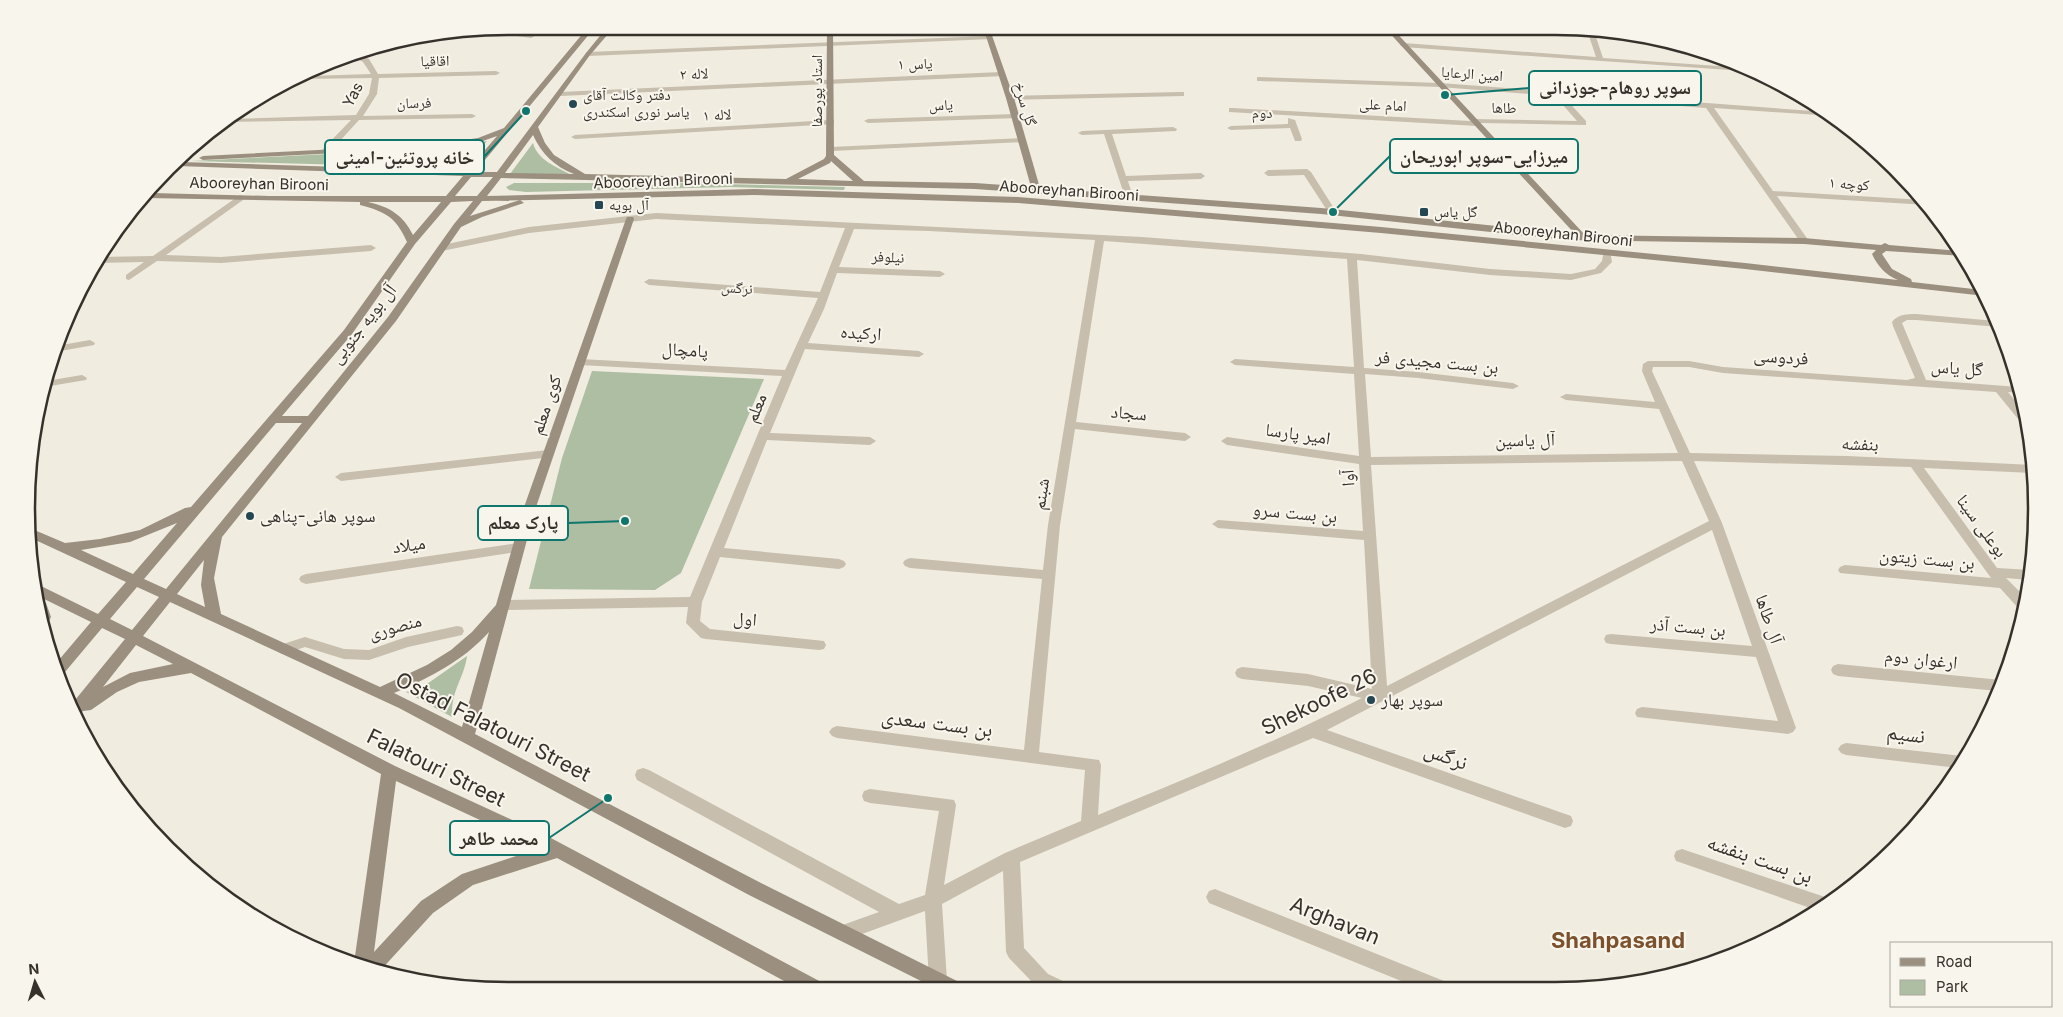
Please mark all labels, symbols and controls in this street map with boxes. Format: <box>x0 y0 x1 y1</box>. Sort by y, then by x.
street label: اقاقیا <box>420 51 450 70</box>
street label: یاس ۱ <box>897 53 933 75</box>
street label: استاد پورصفا <box>807 55 826 127</box>
street label: امین الرعایا <box>1440 62 1504 86</box>
street label: لاله ۲ <box>679 63 709 84</box>
callout: سوپر روهام-جوزدانی <box>1529 71 1701 105</box>
text: سوپر روهام-جوزدانی <box>1539 76 1691 101</box>
street label: Yas <box>338 79 367 110</box>
street label: گل سرخ <box>1009 80 1041 129</box>
place label: دفتر وکالت آقای یاسر نوری اسکندری <box>583 85 690 122</box>
street label: فرسان <box>396 93 432 113</box>
street label: امام علی <box>1359 94 1407 116</box>
street label: یاس <box>929 95 954 115</box>
marker: دفتر وکالت آقای یاسر نوری اسکندری <box>567 98 579 110</box>
street label: طاها <box>1491 98 1517 117</box>
street label: دوم <box>1252 103 1272 123</box>
street label: لاله ۱ <box>702 104 732 125</box>
callout: میرزایی-سوپر ابوریحان <box>1390 139 1578 173</box>
callout: خانه پروتئین-امینی <box>325 140 484 174</box>
text: میرزایی-سوپر ابوریحان <box>1400 145 1568 168</box>
text: خانه پروتئین-امینی <box>336 146 474 169</box>
street label: Abooreyhan Birooni <box>593 169 733 192</box>
street label: Abooreyhan Birooni <box>189 173 329 194</box>
street label: کوچه ۱ <box>1828 173 1870 194</box>
street label: Abooreyhan Birooni <box>999 176 1139 205</box>
place label: آل بویه <box>609 195 650 215</box>
marker: آل بویه <box>593 199 605 211</box>
place label: گل یاس <box>1434 202 1478 222</box>
marker: گل یاس <box>1418 206 1430 218</box>
street label: Abooreyhan Birooni <box>1493 217 1633 250</box>
street label: نیلوفر <box>870 246 905 267</box>
street label: نرگس <box>721 277 753 299</box>
street label: آل بویه جنوبی <box>325 279 401 368</box>
street label: ارکیده <box>840 321 882 345</box>
street label: پامچال <box>661 338 709 362</box>
street label: فردوسی <box>1753 344 1809 370</box>
street label: بن بست مجیدی فر <box>1374 346 1499 378</box>
street label: گل یاس <box>1930 355 1984 381</box>
street label: کوی معلم <box>526 372 568 438</box>
street label: معلم <box>740 390 773 426</box>
street label: سجاد <box>1110 400 1148 425</box>
street label: امیر پارسا <box>1264 419 1332 450</box>
street label: آل یاسین <box>1495 428 1555 452</box>
street label: بنفشه <box>1841 432 1879 455</box>
street label: آوا <box>1336 468 1359 487</box>
street label: شبنم <box>1028 477 1055 512</box>
street label: بوعلی سینا <box>1952 490 2012 562</box>
street label: بن بست سرو <box>1252 498 1338 528</box>
place label: سوپر هانی-پناهی <box>260 505 376 527</box>
callout: پارک معلم <box>478 506 568 540</box>
marker: سوپر هانی-پناهی <box>244 510 256 522</box>
text: پارک معلم <box>488 511 558 535</box>
street label: میلاد <box>391 532 427 558</box>
street label: بن بست زیتون <box>1878 544 1976 574</box>
street label: آل طاها <box>1750 592 1788 647</box>
street label: اول <box>732 607 758 631</box>
street label: منصوری <box>366 609 424 645</box>
street label: بن بست آذر <box>1648 613 1727 641</box>
street label: ارغوان دوم <box>1883 644 1959 675</box>
street label: Shekoofe 26 <box>1257 663 1381 740</box>
street label: Ostad Falatouri Street <box>391 667 595 787</box>
place label: سوپر بهار <box>1380 689 1443 711</box>
marker: سوپر بهار <box>1365 694 1377 706</box>
street label: بن بست سعدی <box>880 703 994 743</box>
street label: نسیم <box>1885 719 1927 750</box>
street label: Falatouri Street <box>363 724 509 812</box>
street label: نرگس <box>1421 736 1471 776</box>
callout: محمد طاهر <box>450 821 549 855</box>
text: محمد طاهر <box>459 827 539 850</box>
street label: بن بست بنفشه <box>1704 829 1816 889</box>
street label: Arghavan <box>1287 891 1384 950</box>
district label: Shahpasand <box>1551 927 1685 953</box>
legend <box>1890 942 2053 1007</box>
text: Road <box>1936 952 1972 971</box>
north arrow <box>10 957 60 1007</box>
text: N <box>28 960 40 977</box>
text: Park <box>1936 977 1969 996</box>

